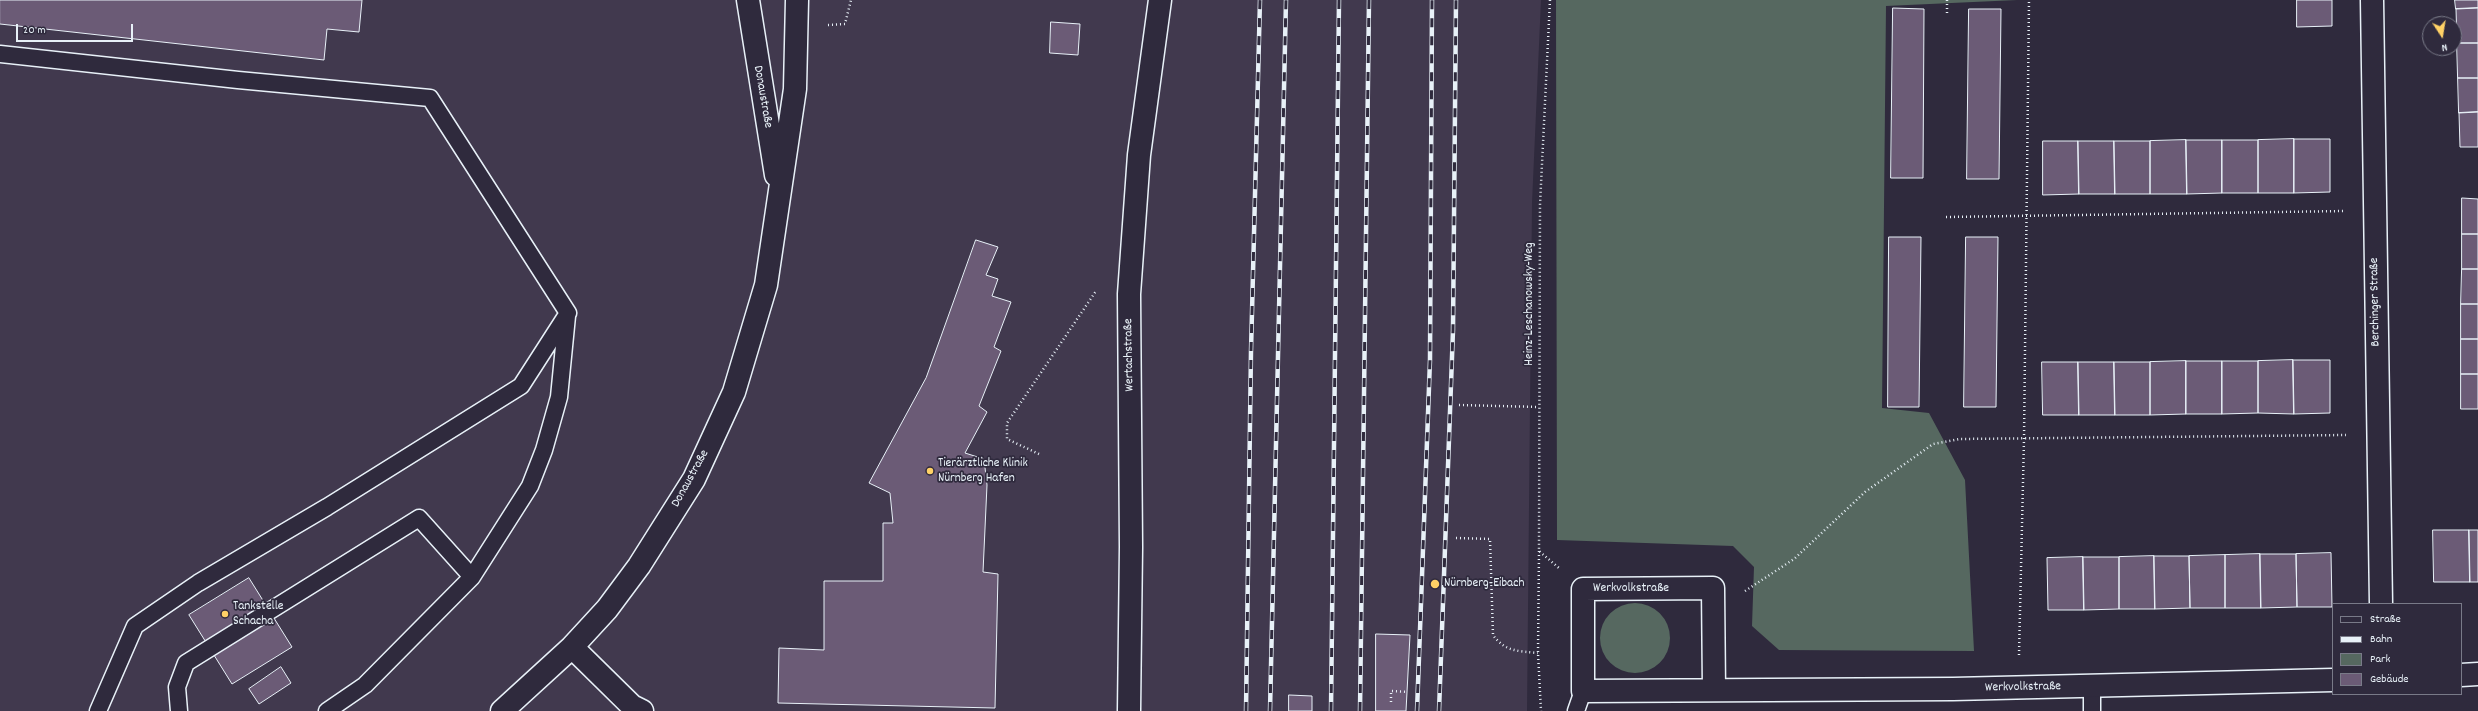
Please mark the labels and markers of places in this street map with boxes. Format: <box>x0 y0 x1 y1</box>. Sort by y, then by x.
place label: Tierärztliche Klinik Nürnberg Hafen <box>938 456 1028 487</box>
marker: Tierärztliche Klinik Nürnberg Hafen <box>925 466 935 476</box>
place label: Nürnberg-Eibach <box>1444 576 1524 592</box>
marker: Nürnberg-Eibach <box>1429 578 1441 590</box>
place label: Tankstelle Schacha <box>233 599 284 630</box>
marker: Tankstelle Schacha <box>220 609 230 619</box>

